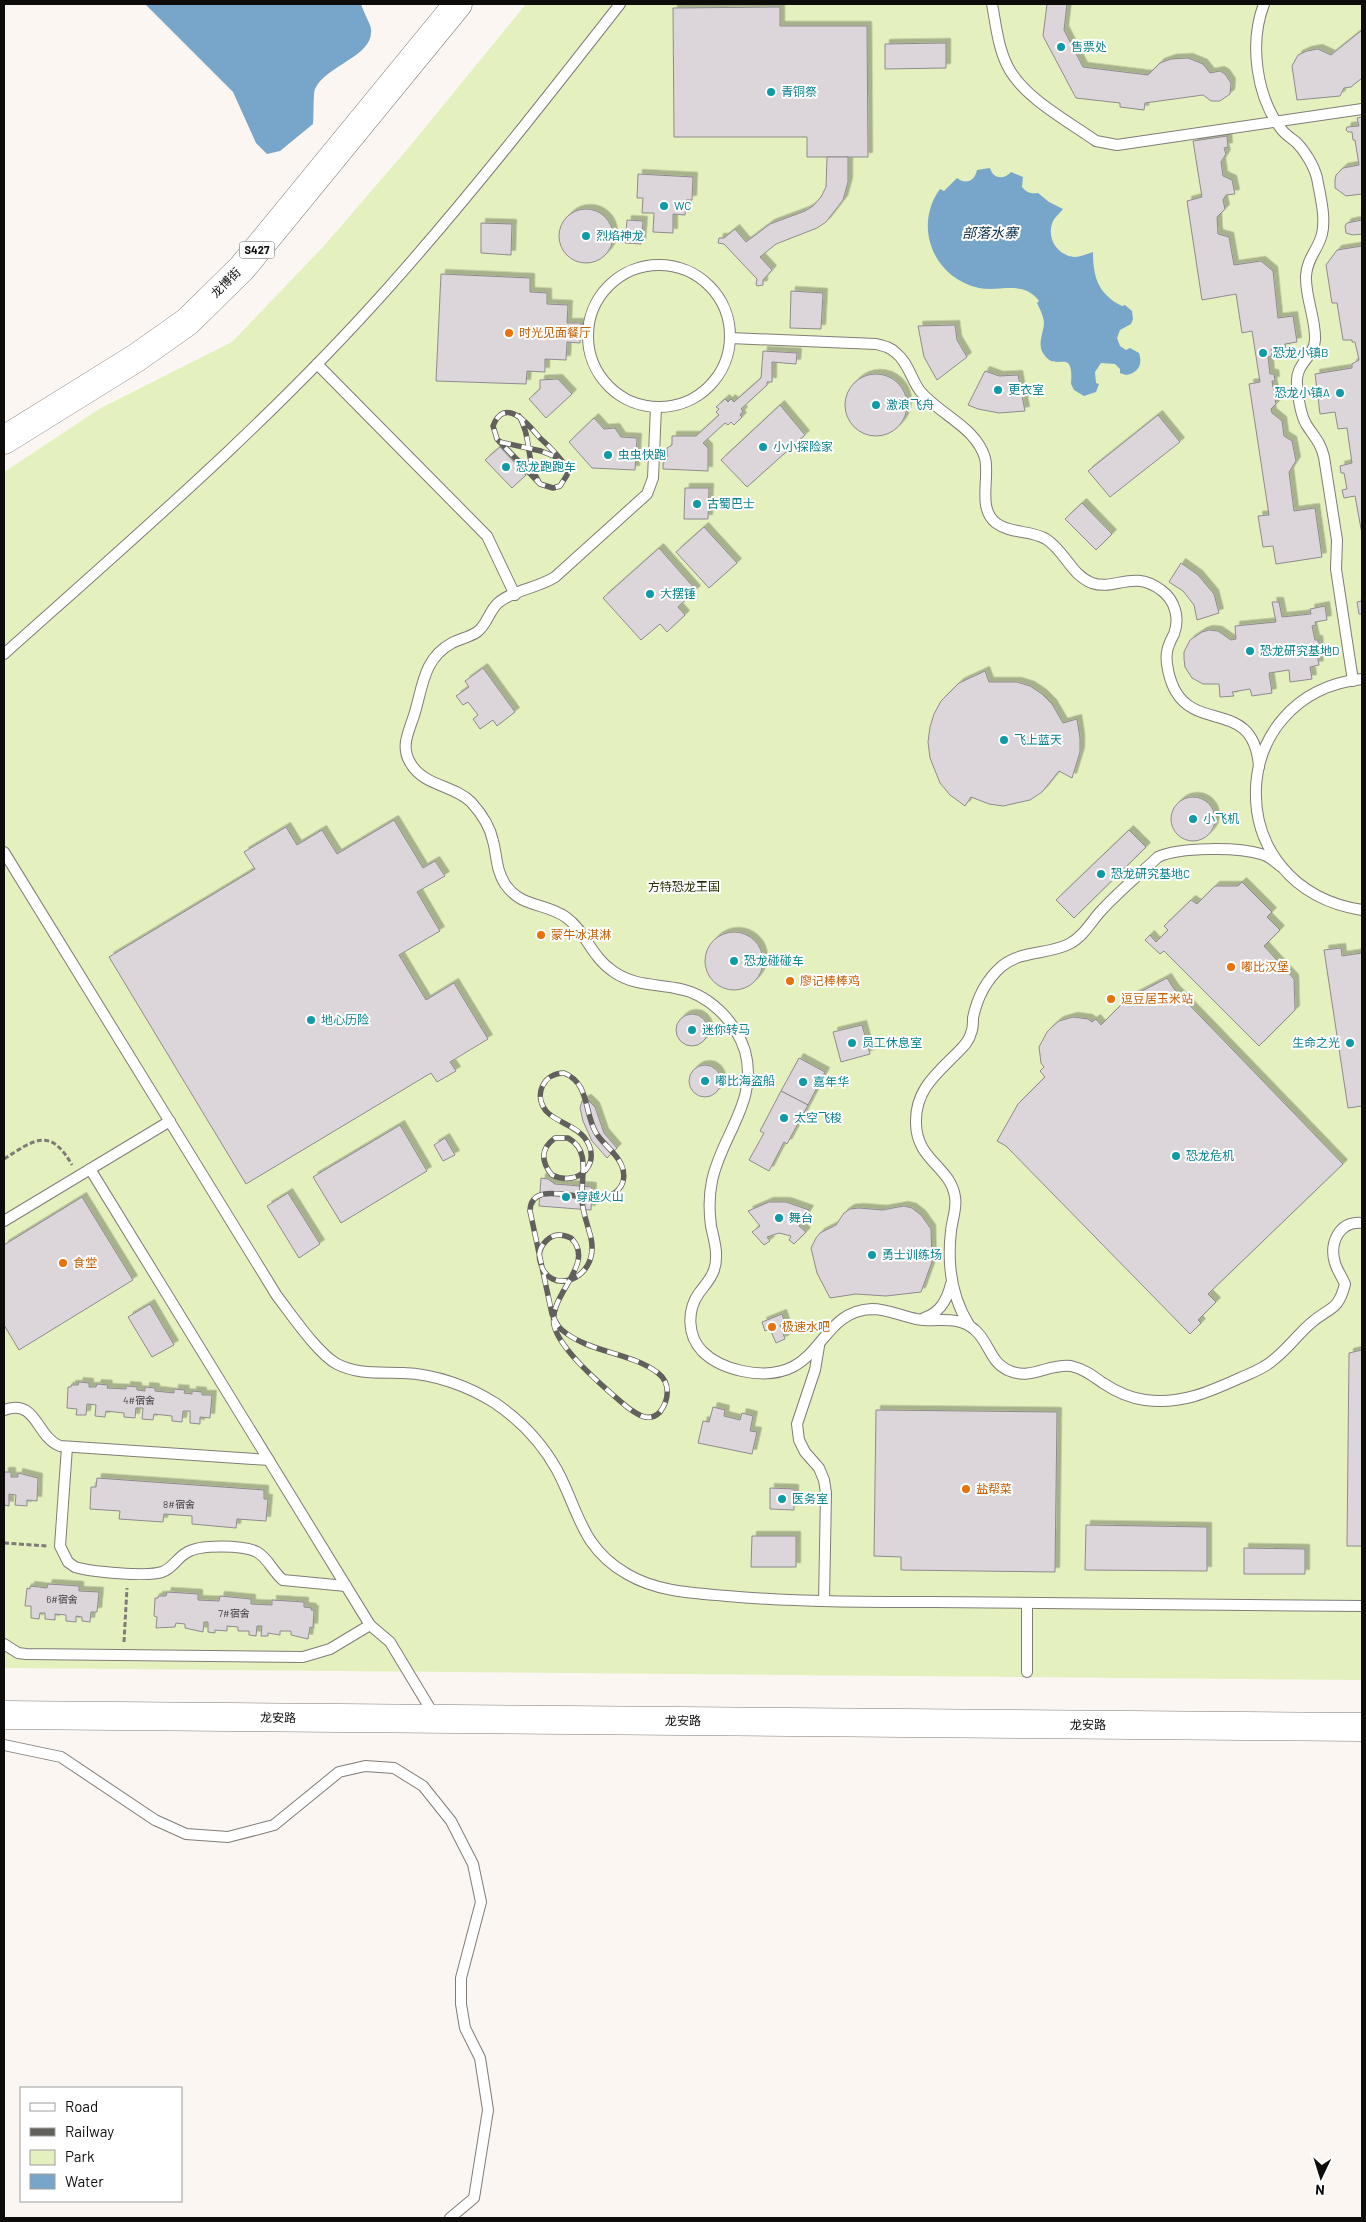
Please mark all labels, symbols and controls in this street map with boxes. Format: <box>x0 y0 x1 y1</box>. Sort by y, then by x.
place label: 售票处 <box>1071 39 1107 53</box>
marker: 售票处 <box>1055 41 1067 53</box>
place label: 青铜祭 <box>781 84 817 98</box>
marker: 青铜祭 <box>765 86 777 98</box>
place label: WC <box>674 198 692 212</box>
marker: WC <box>658 200 670 212</box>
water label: 部落水寨 <box>962 224 1020 241</box>
place label: 烈焰神龙 <box>596 228 644 242</box>
marker: 烈焰神龙 <box>580 230 592 242</box>
road number: S427 <box>240 242 274 258</box>
street label: 龙博街 <box>208 265 243 300</box>
place label: 时光见面餐厅 <box>519 325 591 339</box>
marker: 时光见面餐厅 <box>503 327 515 339</box>
place label: 恐龙小镇B <box>1273 345 1329 359</box>
marker: 恐龙小镇B <box>1257 347 1269 359</box>
place label: 更衣室 <box>1008 382 1044 396</box>
marker: 更衣室 <box>992 384 1004 396</box>
place label: 恐龙小镇A <box>1275 385 1330 399</box>
marker: 恐龙小镇A <box>1334 387 1346 399</box>
place label: 激浪飞舟 <box>886 397 934 411</box>
marker: 激浪飞舟 <box>870 399 882 411</box>
place label: 小小探险家 <box>773 439 833 453</box>
marker: 小小探险家 <box>757 441 769 453</box>
place label: 虫虫快跑 <box>618 447 666 461</box>
marker: 虫虫快跑 <box>602 449 614 461</box>
place label: 恐龙跑跑车 <box>516 459 576 473</box>
marker: 恐龙跑跑车 <box>500 461 512 473</box>
place label: 古蜀巴士 <box>707 496 755 510</box>
marker: 古蜀巴士 <box>691 498 703 510</box>
place label: 大摆锤 <box>660 586 696 600</box>
marker: 大摆锤 <box>644 588 656 600</box>
place label: 恐龙研究基地D <box>1260 643 1339 657</box>
marker: 恐龙研究基地D <box>1244 645 1256 657</box>
place label: 飞上蓝天 <box>1014 732 1062 746</box>
marker: 飞上蓝天 <box>998 734 1010 746</box>
place label: 小飞机 <box>1203 811 1239 825</box>
marker: 小飞机 <box>1187 813 1199 825</box>
place label: 恐龙研究基地C <box>1111 866 1190 880</box>
marker: 恐龙研究基地C <box>1095 868 1107 880</box>
park label: 方特恐龙王国 <box>648 879 720 893</box>
place label: 蒙牛冰淇淋 <box>551 927 611 941</box>
marker: 蒙牛冰淇淋 <box>535 929 547 941</box>
place label: 恐龙碰碰车 <box>744 953 804 967</box>
marker: 恐龙碰碰车 <box>728 955 740 967</box>
place label: 嘟比汉堡 <box>1241 959 1289 973</box>
marker: 嘟比汉堡 <box>1225 961 1237 973</box>
place label: 廖记棒棒鸡 <box>800 973 860 987</box>
marker: 廖记棒棒鸡 <box>784 975 796 987</box>
place label: 逗豆居玉米站 <box>1121 991 1193 1005</box>
marker: 逗豆居玉米站 <box>1105 993 1117 1005</box>
place label: 地心历险 <box>321 1012 369 1026</box>
marker: 地心历险 <box>305 1014 317 1026</box>
place label: 迷你转马 <box>702 1022 750 1036</box>
marker: 迷你转马 <box>686 1024 698 1036</box>
place label: 员工休息室 <box>862 1035 922 1049</box>
place label: 生命之光 <box>1292 1035 1340 1049</box>
marker: 员工休息室 <box>846 1037 858 1049</box>
marker: 生命之光 <box>1344 1037 1356 1049</box>
place label: 嘟比海盗船 <box>715 1073 775 1087</box>
place label: 嘉年华 <box>813 1074 849 1088</box>
marker: 嘟比海盗船 <box>699 1075 711 1087</box>
marker: 嘉年华 <box>797 1076 809 1088</box>
place label: 太空飞梭 <box>794 1110 842 1124</box>
marker: 太空飞梭 <box>778 1112 790 1124</box>
place label: 恐龙危机 <box>1186 1148 1234 1162</box>
marker: 恐龙危机 <box>1170 1150 1182 1162</box>
place label: 穿越火山 <box>576 1189 624 1203</box>
marker: 穿越火山 <box>560 1191 572 1203</box>
place label: 舞台 <box>789 1210 813 1224</box>
marker: 舞台 <box>773 1212 785 1224</box>
place label: 勇士训练场 <box>882 1247 942 1261</box>
marker: 勇士训练场 <box>866 1249 878 1261</box>
place label: 食堂 <box>73 1255 97 1269</box>
marker: 食堂 <box>57 1257 69 1269</box>
place label: 极速水吧 <box>782 1319 830 1333</box>
marker: 极速水吧 <box>766 1321 778 1333</box>
house number: 4#宿舍 <box>123 1394 155 1406</box>
place label: 盐帮菜 <box>976 1481 1012 1495</box>
marker: 盐帮菜 <box>960 1483 972 1495</box>
place label: 医务室 <box>792 1491 828 1505</box>
marker: 医务室 <box>776 1493 788 1505</box>
house number: 8#宿舍 <box>163 1498 195 1510</box>
house number: 6#宿舍 <box>46 1593 78 1605</box>
house number: 7#宿舍 <box>218 1607 250 1619</box>
street label: 龙安路 <box>260 1710 296 1724</box>
street label: 龙安路 <box>665 1713 701 1727</box>
street label: 龙安路 <box>1070 1717 1106 1731</box>
legend <box>20 2087 182 2202</box>
text: Road <box>65 2097 98 2115</box>
text: Railway <box>65 2122 114 2140</box>
text: Park <box>65 2147 95 2165</box>
north arrow <box>1296 2152 1346 2202</box>
text: Water <box>65 2172 104 2190</box>
text: N <box>1315 2182 1325 2199</box>

